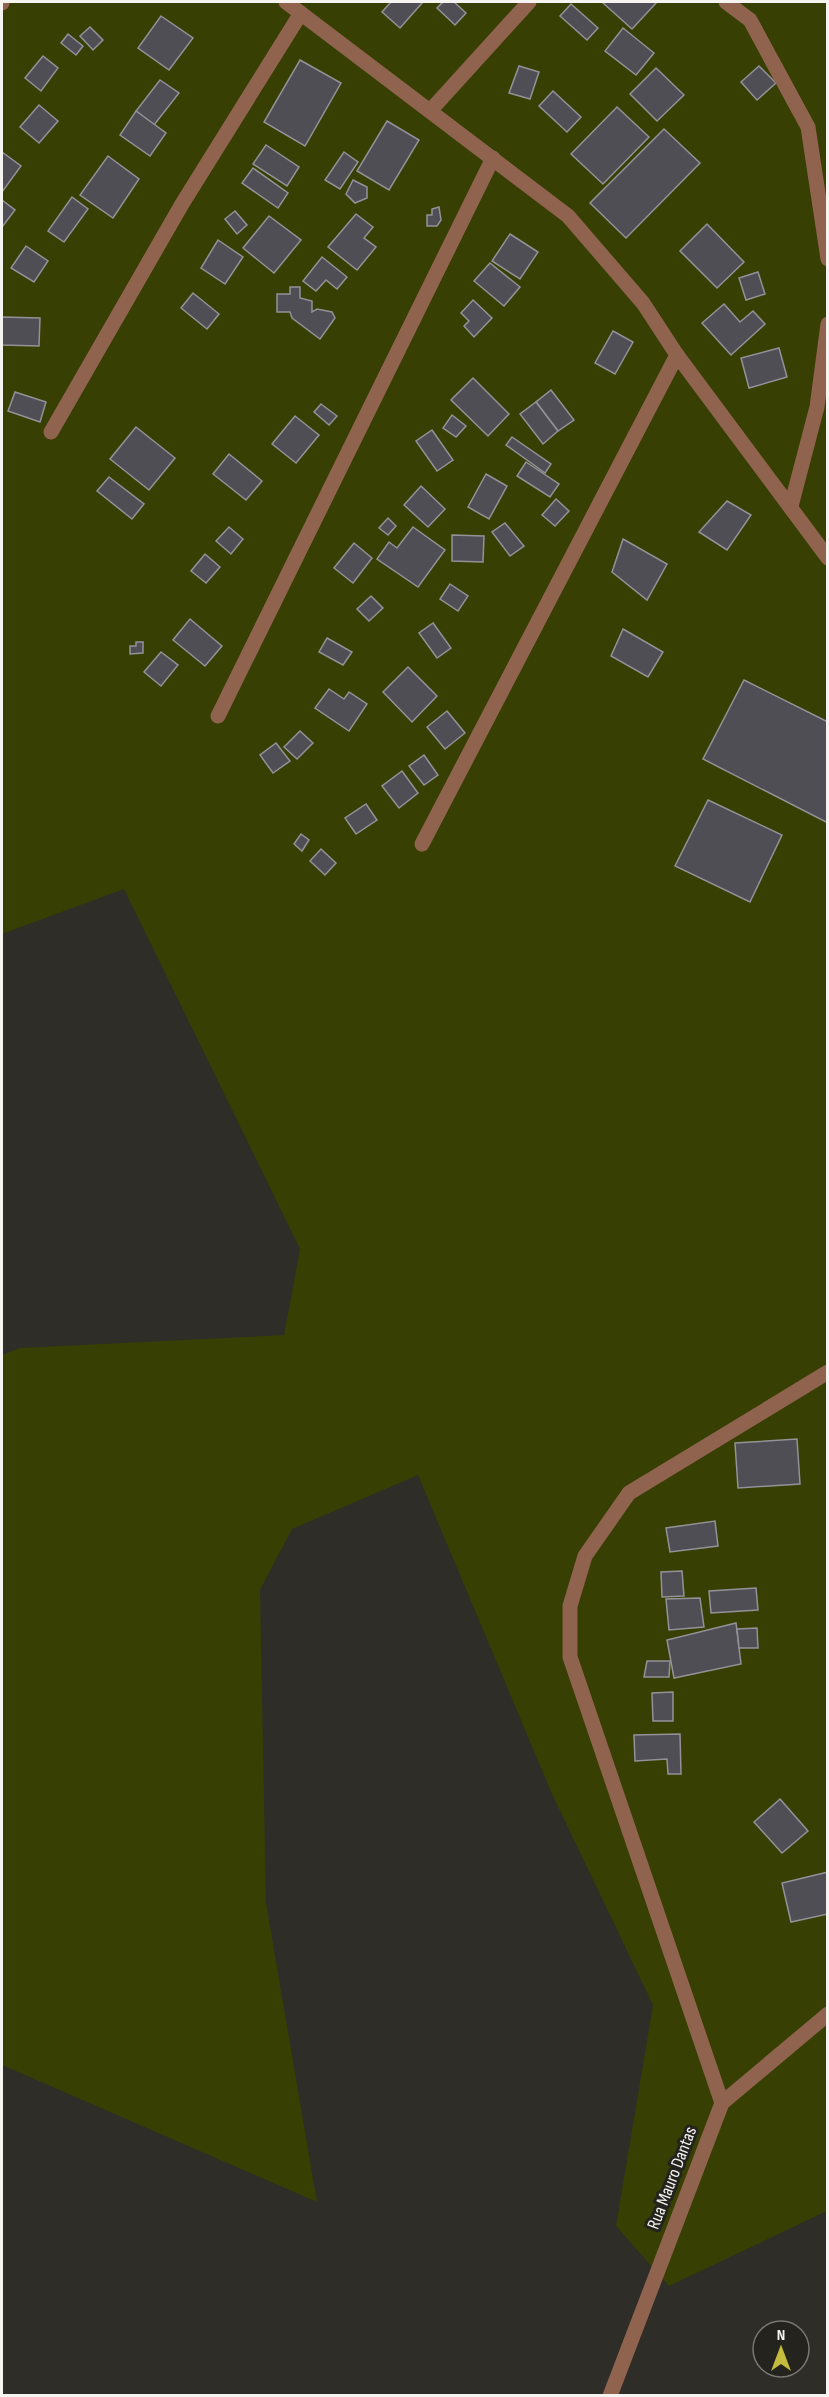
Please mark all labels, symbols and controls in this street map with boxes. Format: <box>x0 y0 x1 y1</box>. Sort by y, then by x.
street label: Rua Mauro Dantas <box>643 2124 701 2232</box>
north arrow <box>751 2319 811 2379</box>
text: N <box>777 2326 785 2345</box>

